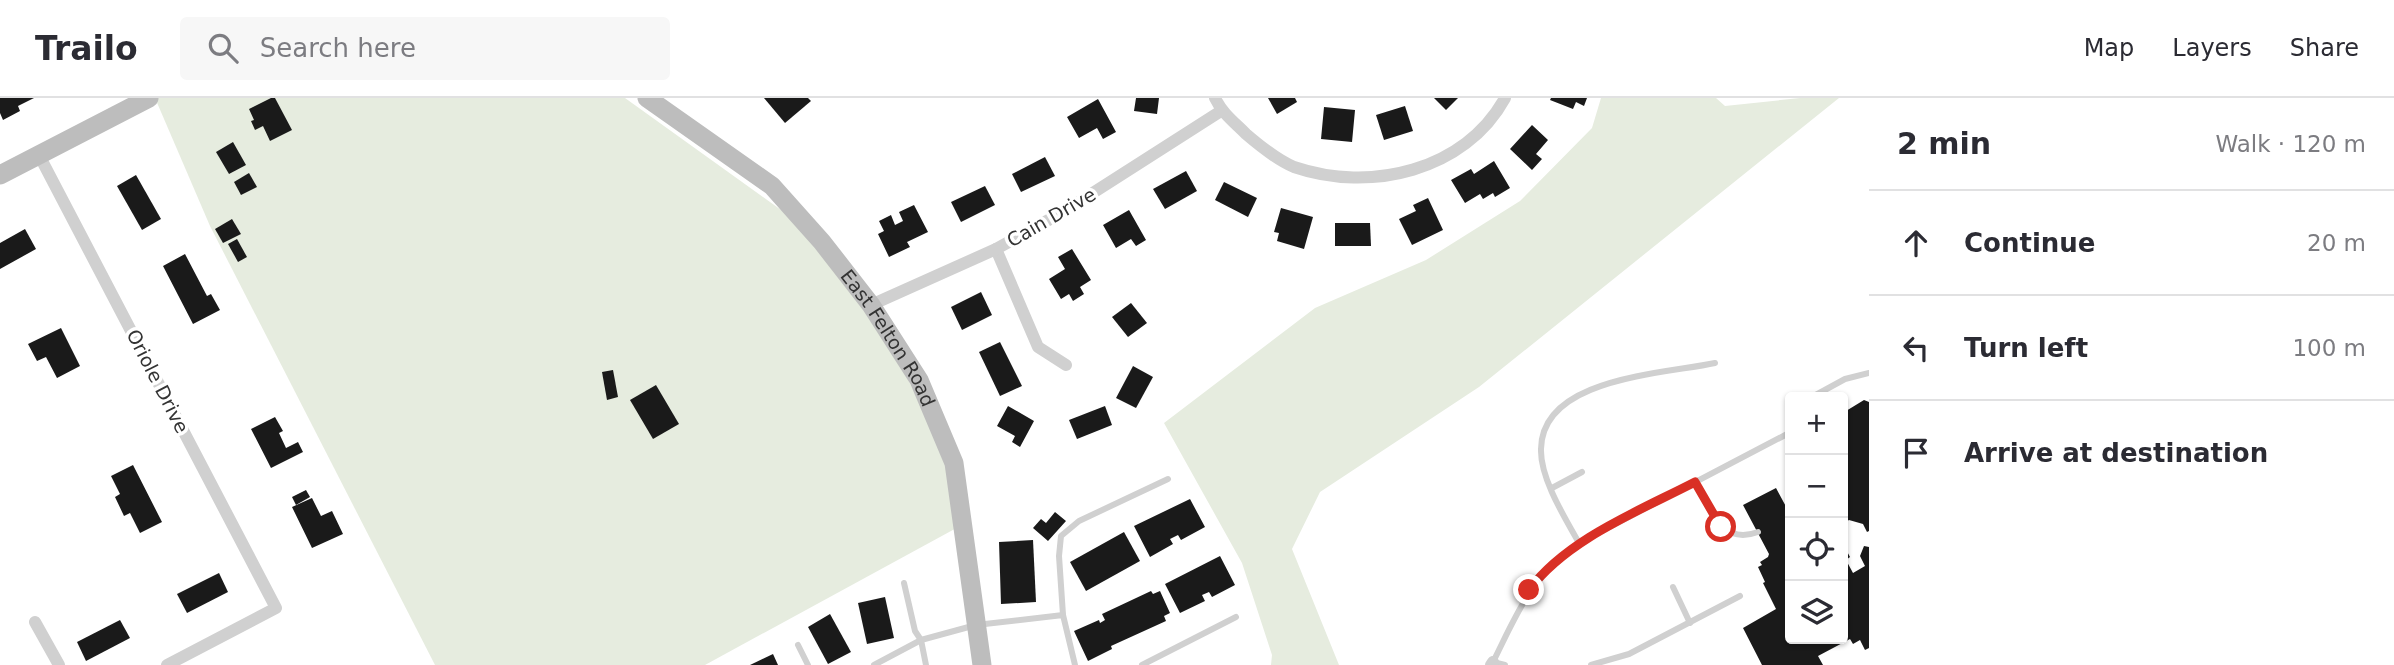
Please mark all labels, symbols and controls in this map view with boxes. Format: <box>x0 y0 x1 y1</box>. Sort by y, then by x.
search box <box>180 17 670 80</box>
text: Trailo <box>35 29 138 68</box>
icon: search <box>204 29 242 67</box>
text: Search here <box>260 33 416 63</box>
text: Map <box>2084 34 2134 62</box>
text: Layers <box>2172 34 2252 62</box>
text: Share <box>2290 34 2359 62</box>
text: 2 min <box>1897 126 1991 161</box>
text: Walk · 120 m <box>2215 131 2366 157</box>
street label: Cain Drive <box>1003 183 1099 251</box>
icon: ahead <box>1897 224 1935 262</box>
text: Continue <box>1964 228 2095 258</box>
text: 20 m <box>2307 230 2366 256</box>
street label: East Felton Road <box>836 265 940 410</box>
street label: Oriole Drive <box>122 326 194 436</box>
icon: left <box>1897 329 1935 367</box>
text: Turn left <box>1964 333 2088 363</box>
text: 100 m <box>2292 335 2366 361</box>
map controls <box>1785 392 1848 644</box>
button: + <box>1785 392 1848 455</box>
icon: arrive <box>1897 434 1935 472</box>
text: Arrive at destination <box>1964 438 2268 468</box>
button: − <box>1785 455 1848 518</box>
route start <box>1705 511 1736 542</box>
button: locate <box>1785 518 1848 581</box>
route end <box>1513 574 1544 605</box>
button: layers <box>1785 581 1848 644</box>

